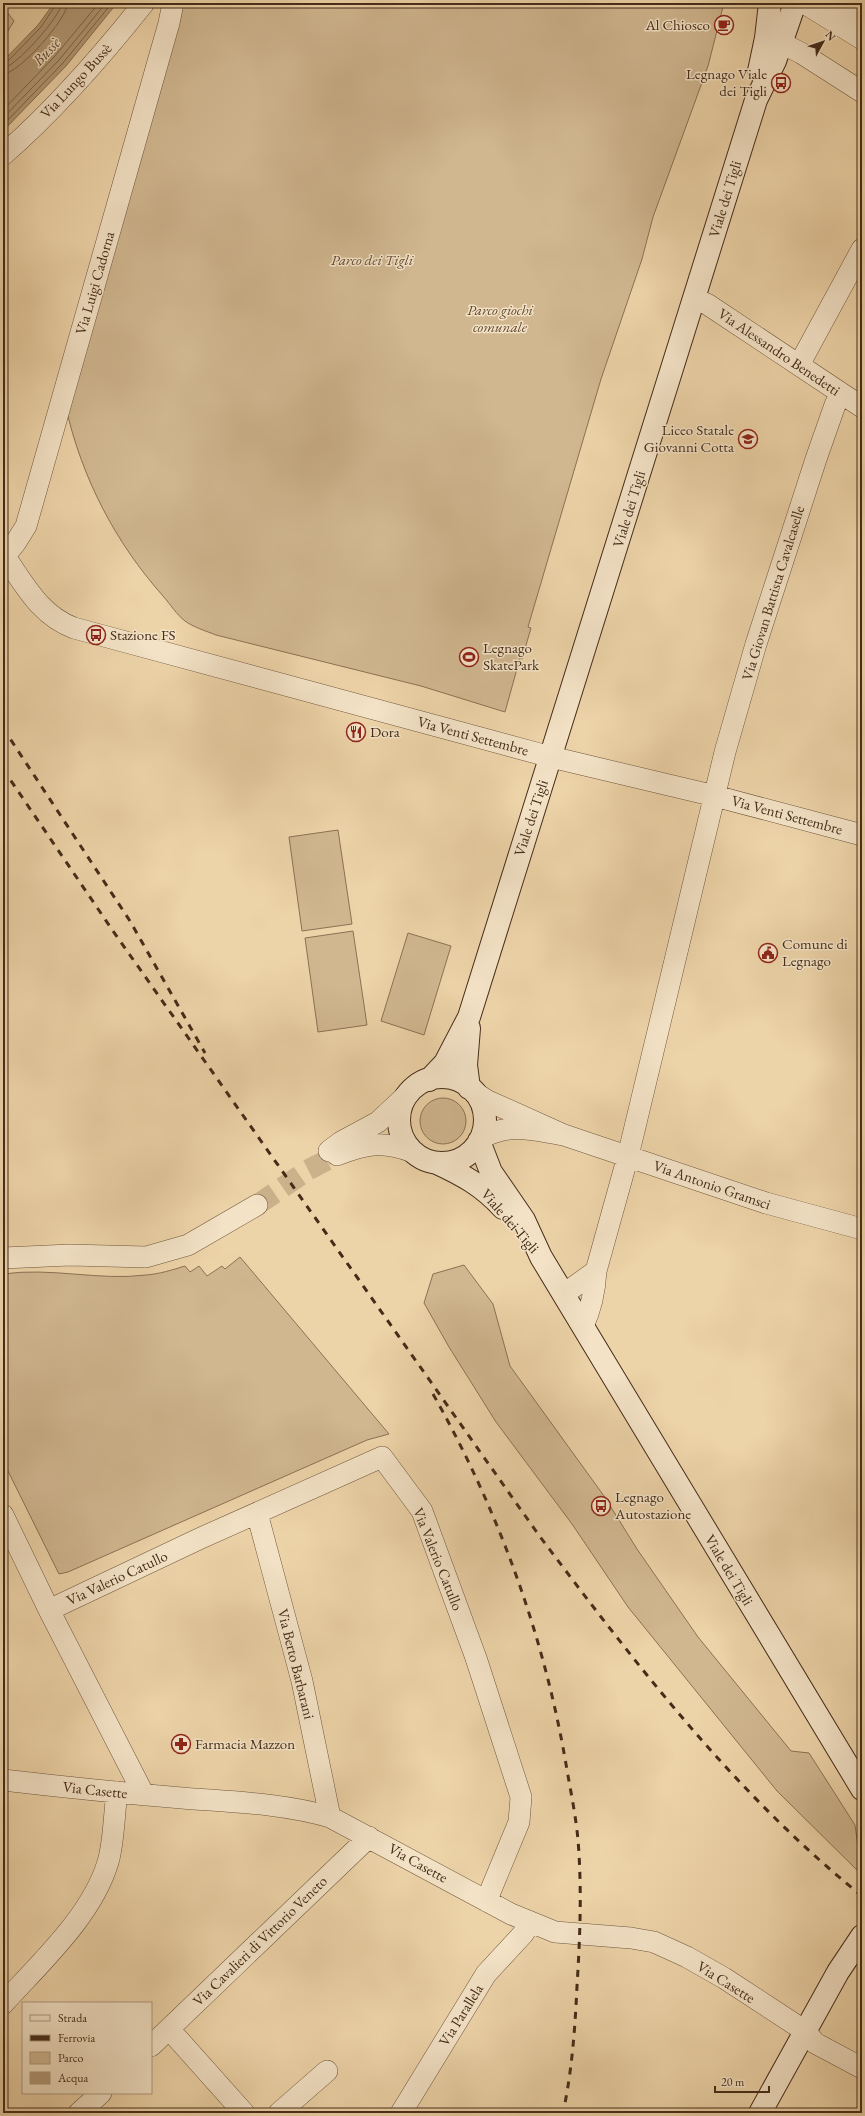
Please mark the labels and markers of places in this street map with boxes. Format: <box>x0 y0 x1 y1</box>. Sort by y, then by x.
cafe icon: Al Chiosco <box>713 14 735 36</box>
place label: Al Chiosco <box>644 15 710 34</box>
place label: Legnago Viale dei Tigli <box>686 64 767 100</box>
bus stop icon: Legnago Viale dei Tigli <box>770 72 792 94</box>
place label: Liceo Statale Giovanni Cotta <box>644 420 734 456</box>
school or university icon: Liceo Statale Giovanni Cotta <box>737 428 759 450</box>
bus stop icon: Stazione FS <box>85 624 107 646</box>
place label: Stazione FS <box>110 625 176 644</box>
place label: Legnago SkatePark <box>483 638 540 674</box>
sports icon: Legnago SkatePark <box>458 646 480 668</box>
restaurant icon: Dora <box>345 721 367 743</box>
place label: Dora <box>370 722 400 741</box>
place label: Comune di Legnago <box>782 934 848 970</box>
public building icon: Comune di Legnago <box>757 942 779 964</box>
place label: Legnago Autostazione <box>614 1487 691 1523</box>
bus stop icon: Legnago Autostazione <box>590 1495 612 1517</box>
pharmacy icon: Farmacia Mazzon <box>170 1733 192 1755</box>
place label: Farmacia Mazzon <box>195 1734 295 1753</box>

